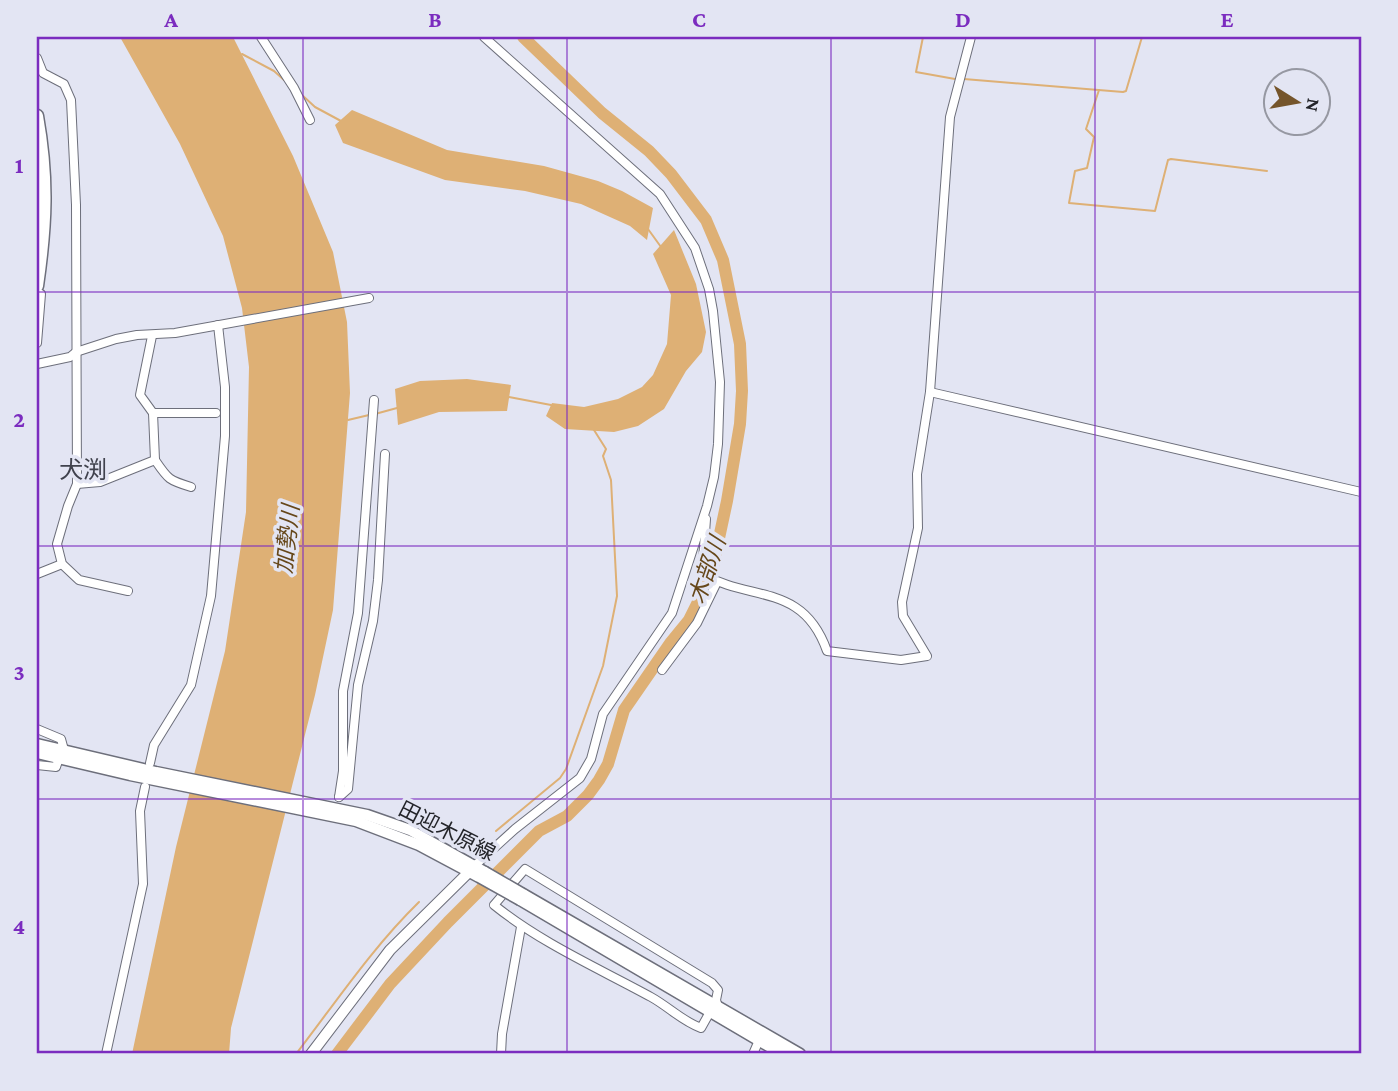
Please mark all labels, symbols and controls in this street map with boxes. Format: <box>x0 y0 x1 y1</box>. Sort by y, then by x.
text: A <box>163 6 178 32</box>
text: B <box>428 6 442 32</box>
text: C <box>692 6 706 32</box>
text: D <box>955 6 971 32</box>
text: E <box>1220 6 1234 32</box>
north arrow <box>1262 66 1332 136</box>
text: N <box>1302 97 1325 114</box>
text: 1 <box>15 152 24 178</box>
text: 2 <box>13 406 25 432</box>
district label: 犬渕 <box>59 456 107 483</box>
water label: 加勢川 <box>270 500 304 575</box>
water label: 木部川 <box>683 530 732 607</box>
text: 3 <box>13 659 25 685</box>
street label: 田迎木原線 <box>395 796 499 866</box>
text: 4 <box>13 913 25 939</box>

